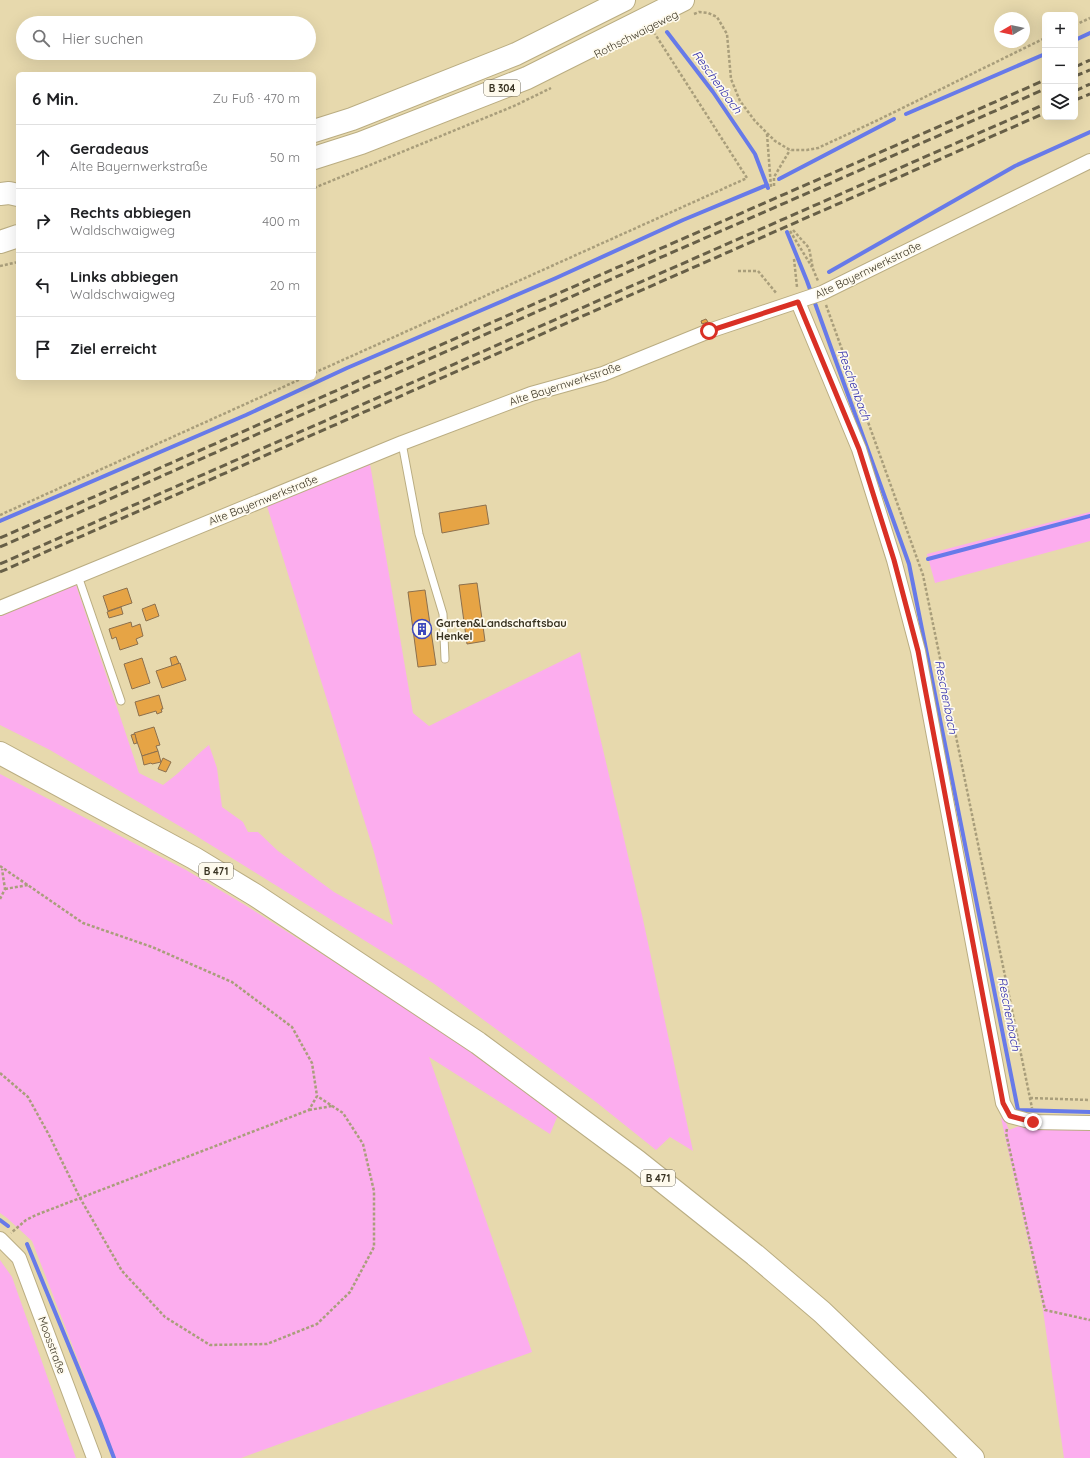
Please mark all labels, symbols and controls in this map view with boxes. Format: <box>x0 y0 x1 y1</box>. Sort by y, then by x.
street label: Rothschwaigeweg <box>592 7 680 61</box>
north arrow <box>994 12 1030 48</box>
map controls <box>1042 12 1078 120</box>
button: + <box>1042 12 1078 48</box>
search box <box>16 16 316 60</box>
icon: search <box>30 27 52 49</box>
text: Hier suchen <box>62 29 143 48</box>
water label: Reschenbach <box>689 47 746 116</box>
button: − <box>1042 48 1078 84</box>
road number: B 304 <box>484 80 520 96</box>
button: layers <box>1042 84 1078 120</box>
text: 6 Min. <box>32 88 78 109</box>
text: Zu Fuß · 470 m <box>212 90 300 106</box>
text: Geradeaus <box>70 139 149 158</box>
icon: ahead <box>32 146 54 168</box>
text: 50 m <box>270 149 300 165</box>
text: Alte Bayernwerkstraße <box>70 158 208 174</box>
text: Rechts abbiegen <box>70 203 191 222</box>
icon: right <box>32 210 54 232</box>
text: 400 m <box>262 213 300 229</box>
text: Waldschwaigweg <box>70 222 175 238</box>
street label: Alte Bayernwerkstraße <box>813 238 923 302</box>
text: Links abbiegen <box>70 267 178 286</box>
icon: left <box>32 274 54 296</box>
text: 20 m <box>270 277 300 293</box>
text: Waldschwaigweg <box>70 286 175 302</box>
route start <box>700 322 718 340</box>
icon: arrive <box>32 338 54 360</box>
text: Ziel erreicht <box>70 339 157 358</box>
water label: Reschenbach <box>835 347 874 423</box>
street label: Alte Bayernwerkstraße <box>507 359 623 409</box>
street label: Alte Bayernwerkstraße <box>206 472 320 528</box>
place label: Garten&Landschaftsbau Henkel <box>436 616 567 643</box>
building icon: Garten&Landschaftsbau Henkel <box>411 618 433 640</box>
water label: Reschenbach <box>932 659 961 735</box>
road number: B 471 <box>199 863 233 879</box>
water label: Reschenbach <box>995 976 1024 1052</box>
route end <box>1024 1113 1042 1131</box>
road number: B 471 <box>641 1170 675 1186</box>
street label: Moosstraße <box>35 1314 69 1376</box>

